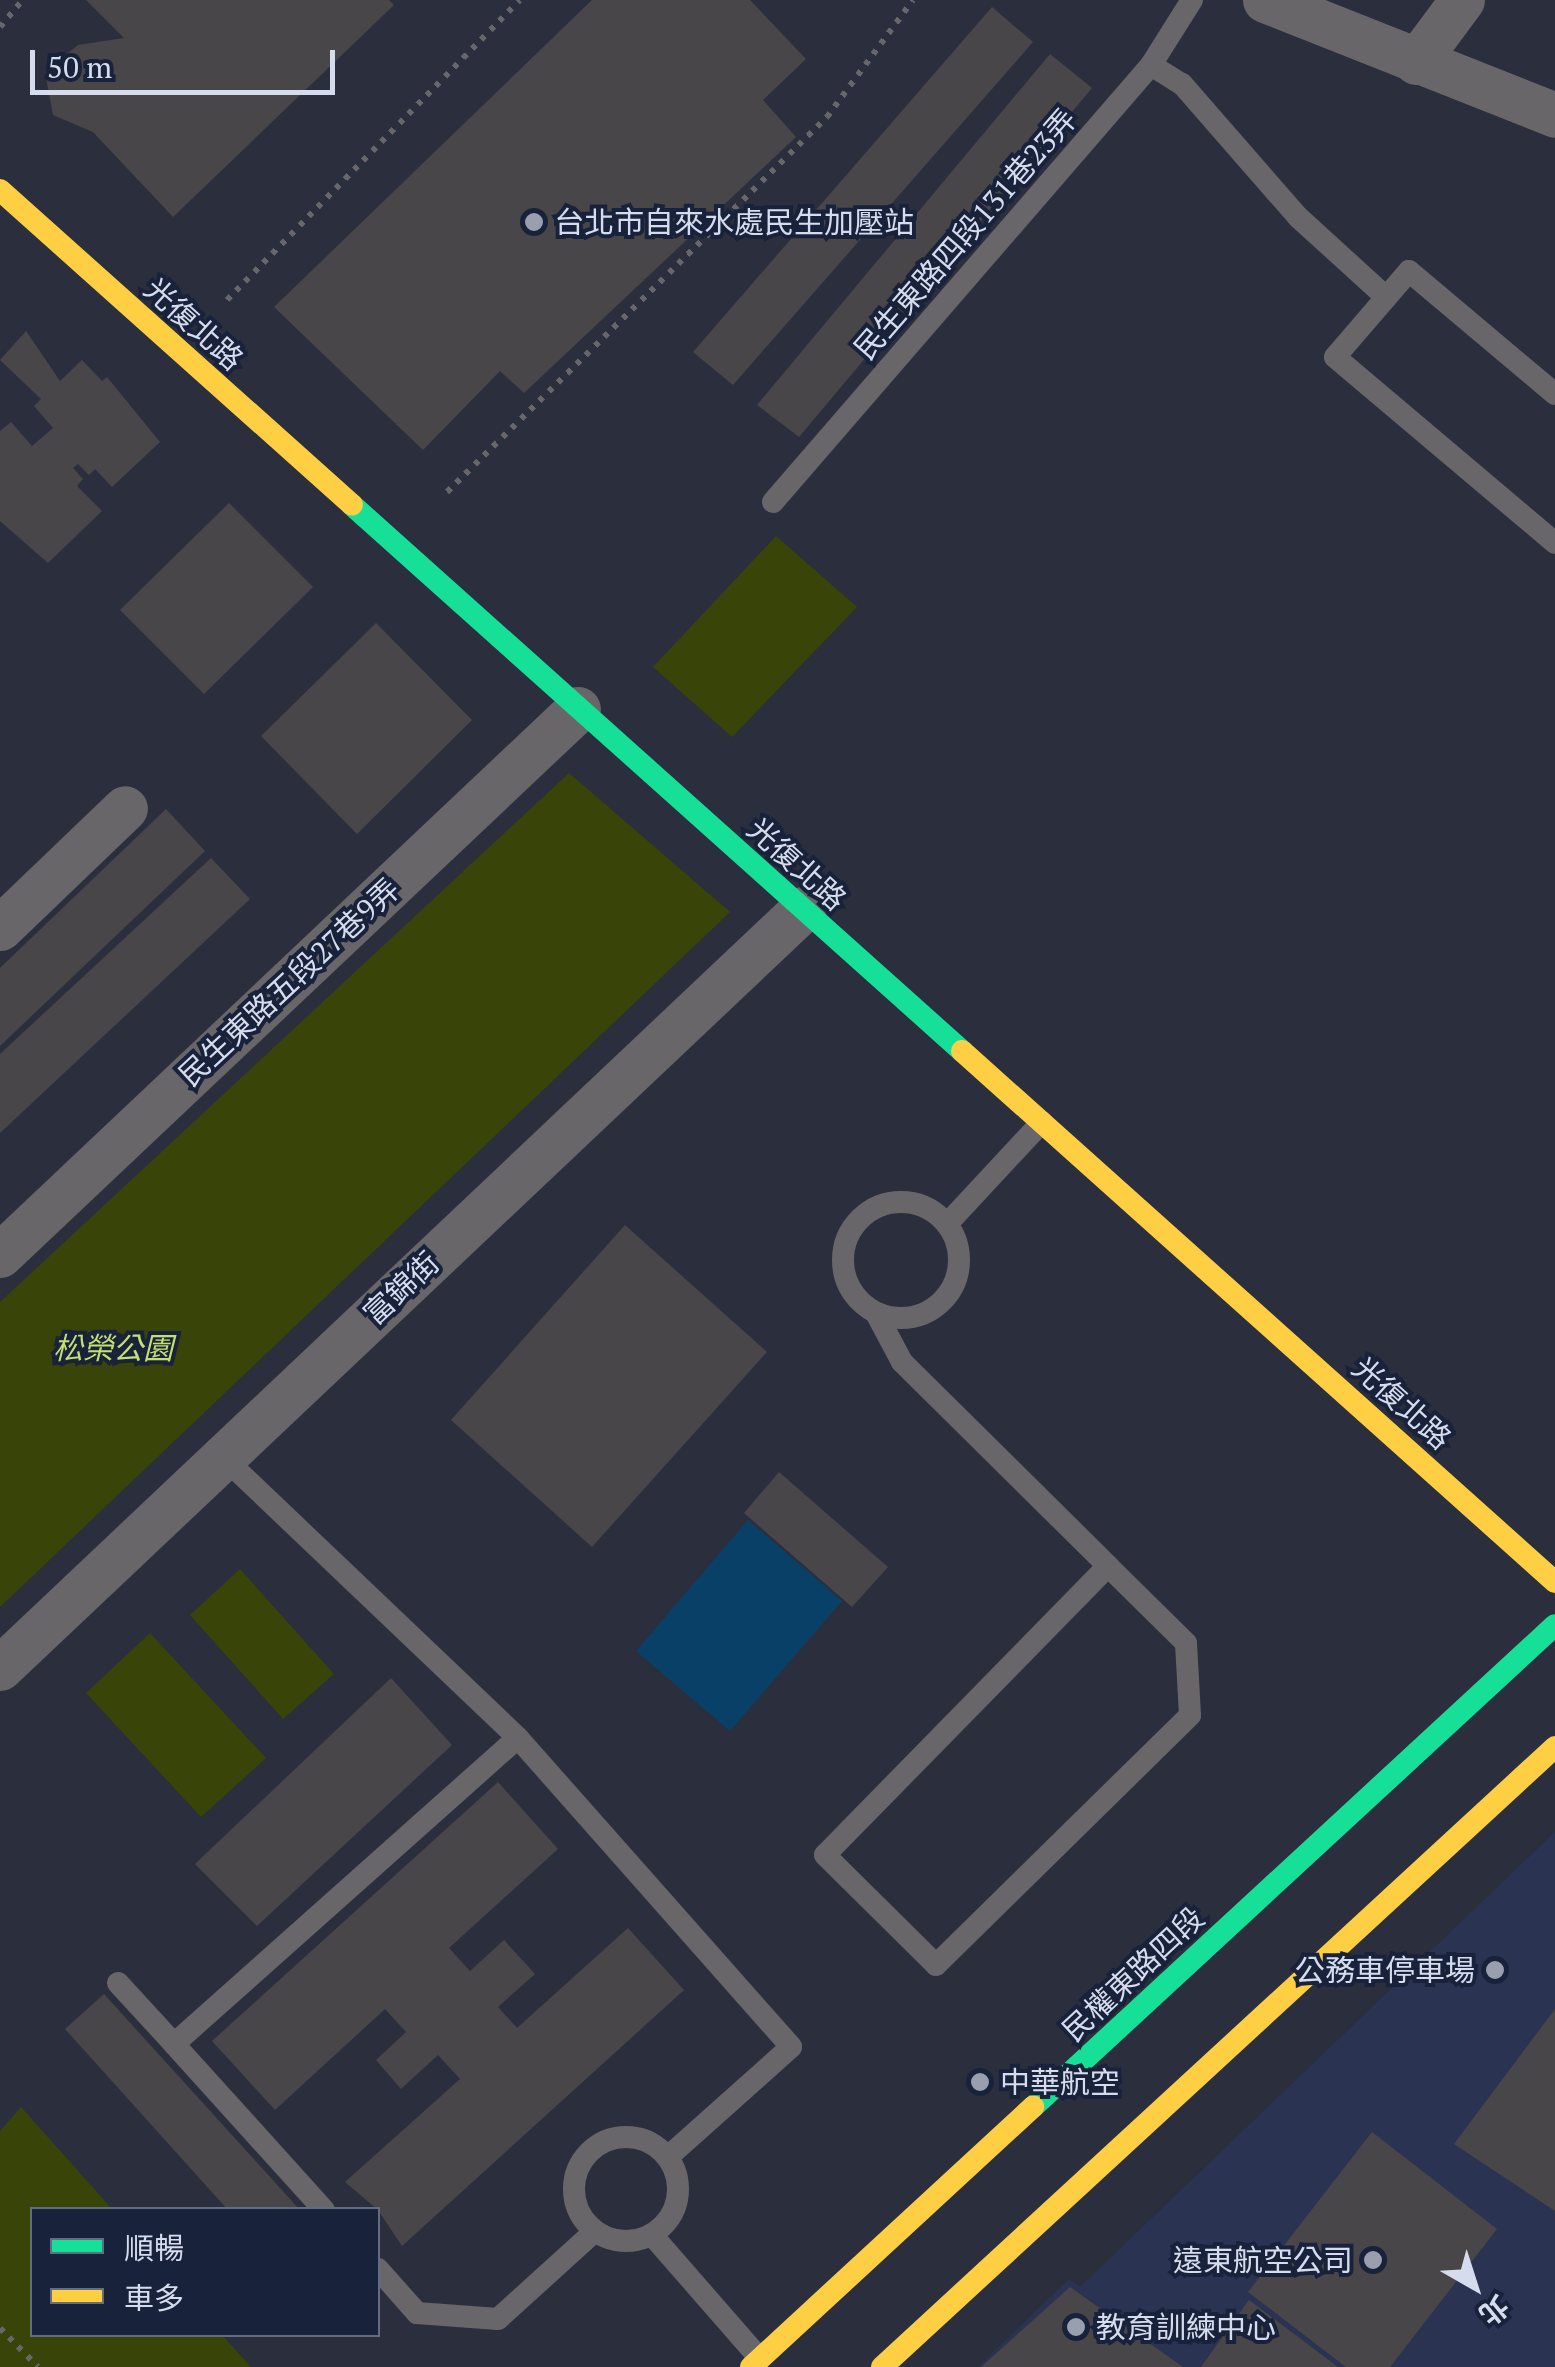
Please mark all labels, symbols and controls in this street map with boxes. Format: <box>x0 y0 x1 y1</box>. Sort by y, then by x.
scale bar <box>35 30 340 92</box>
text: 50 m <box>47 47 112 87</box>
street label: 民生東路四段131巷23弄 <box>846 101 1084 367</box>
place label: 台北市自來水處民生加壓站 <box>554 204 914 240</box>
marker: 台北市自來水處民生加壓站 <box>523 211 545 233</box>
street label: 光復北路 <box>137 270 251 378</box>
street label: 光復北路 <box>740 810 854 918</box>
street label: 民生東路五段27巷9弄 <box>171 871 407 1093</box>
street label: 富錦街 <box>356 1244 446 1332</box>
park label: 松榮公園 <box>53 1330 173 1366</box>
street label: 光復北路 <box>1345 1349 1459 1457</box>
street label: 民權東路四段 <box>1055 1899 1211 2049</box>
place label: 公務車停車場 <box>1295 1952 1475 1988</box>
marker: 公務車停車場 <box>1484 1959 1506 1981</box>
place label: 中華航空 <box>1000 2064 1120 2100</box>
marker: 中華航空 <box>969 2071 991 2093</box>
legend <box>30 2207 380 2337</box>
text: 順暢 <box>124 2228 184 2268</box>
north arrow <box>1425 2237 1525 2337</box>
place label: 遠東航空公司 <box>1173 2242 1353 2278</box>
marker: 遠東航空公司 <box>1362 2249 1384 2271</box>
text: 車多 <box>124 2278 184 2318</box>
text: 北 <box>1472 2288 1517 2334</box>
place label: 教育訓練中心 <box>1096 2309 1276 2345</box>
marker: 教育訓練中心 <box>1065 2316 1087 2338</box>

